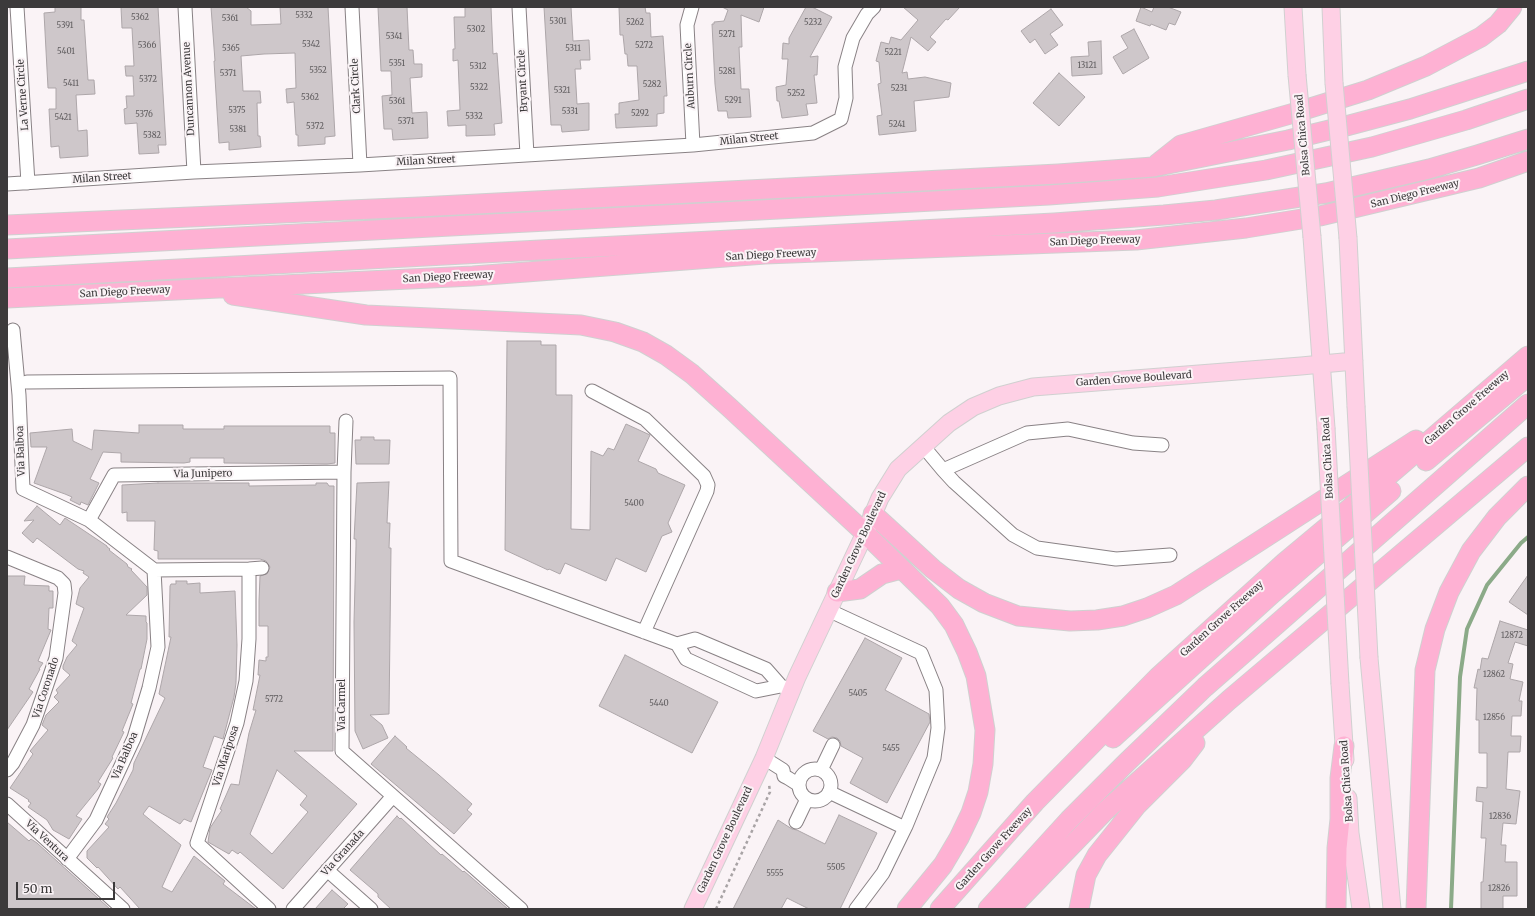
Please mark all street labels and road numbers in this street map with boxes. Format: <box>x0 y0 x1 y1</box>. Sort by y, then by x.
street label: Duncannon Avenue <box>181 42 197 136</box>
street label: Auburn Circle <box>682 43 698 109</box>
street label: Bryant Circle <box>515 50 531 112</box>
street label: Clark Circle <box>349 58 363 114</box>
street label: La Verne Circle <box>15 59 31 131</box>
street label: Bolsa Chica Road <box>1293 94 1313 176</box>
street label: Milan Street <box>719 130 779 148</box>
street label: Milan Street <box>396 153 456 169</box>
street label: Milan Street <box>72 170 132 186</box>
street label: San Diego Freeway <box>1369 177 1461 211</box>
street label: San Diego Freeway <box>1049 233 1141 249</box>
street label: San Diego Freeway <box>725 247 817 263</box>
street label: San Diego Freeway <box>402 269 494 285</box>
street label: San Diego Freeway <box>79 284 171 300</box>
street label: Garden Grove Freeway <box>1422 368 1512 448</box>
street label: Garden Grove Boulevard <box>1076 369 1192 389</box>
street label: Bolsa Chica Road <box>1320 417 1336 499</box>
street label: Via Balboa <box>14 426 28 476</box>
street label: Via Junipero <box>174 467 232 481</box>
street label: Garden Grove Boulevard <box>829 490 889 600</box>
street label: Garden Grove Freeway <box>1178 579 1266 659</box>
street label: Via Coronado <box>30 656 62 720</box>
street label: Via Carmel <box>336 679 348 731</box>
street label: Via Mariposa <box>211 724 241 788</box>
street label: Via Balboa <box>110 730 140 782</box>
street label: Bolsa Chica Road <box>1338 740 1356 822</box>
street label: Garden Grove Boulevard <box>695 785 755 895</box>
street label: Garden Grove Freeway <box>954 805 1034 893</box>
street label: Via Ventura <box>23 818 71 864</box>
street label: Via Granada <box>319 827 367 879</box>

